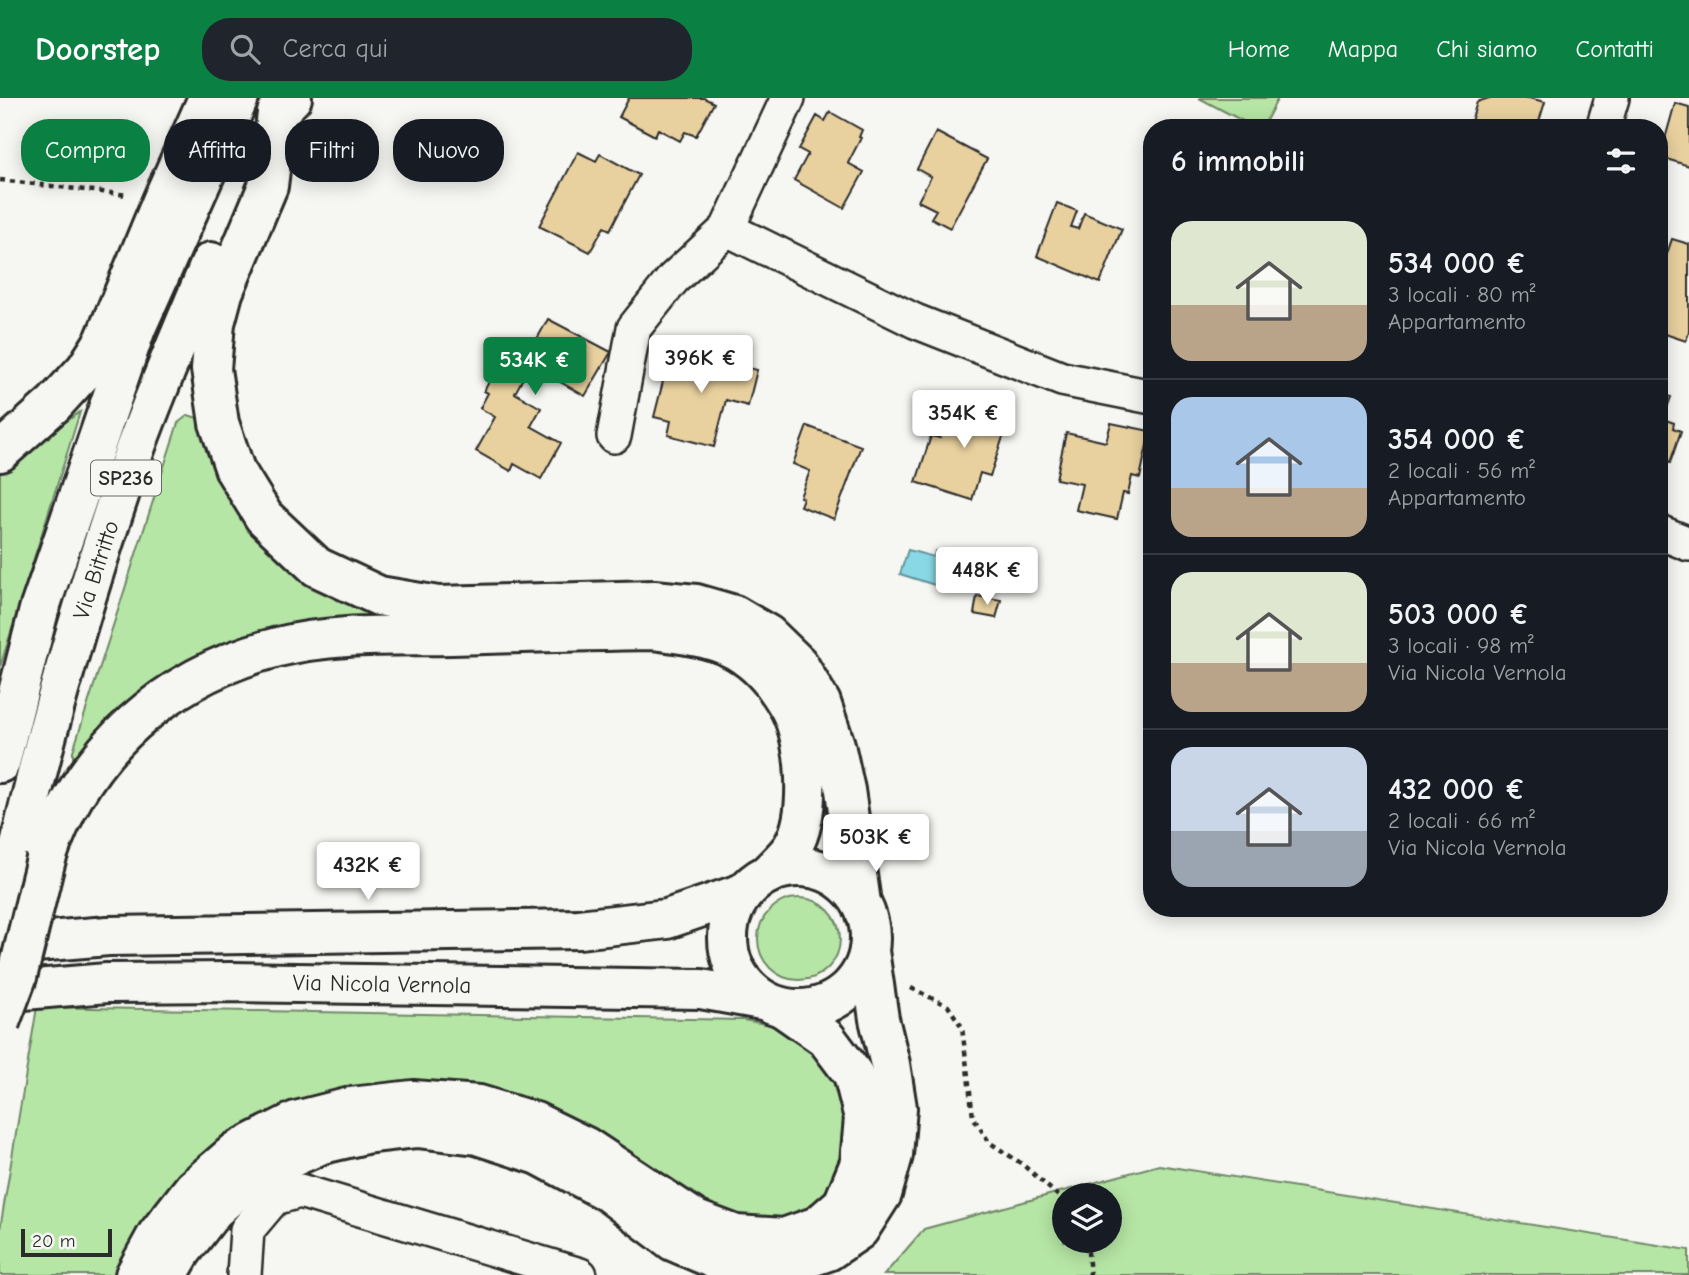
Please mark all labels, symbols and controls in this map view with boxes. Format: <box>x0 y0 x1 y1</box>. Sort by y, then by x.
search box <box>202 18 692 81</box>
text: Doorstep <box>35 30 160 68</box>
icon: search <box>226 30 264 68</box>
text: Cerca qui <box>282 34 388 64</box>
text: Home <box>1228 35 1290 63</box>
text: Mappa <box>1328 35 1398 63</box>
text: Chi siamo <box>1436 35 1538 63</box>
text: Contatti <box>1576 35 1654 63</box>
chip: Compra <box>21 119 150 182</box>
chip: Affitta <box>164 119 271 182</box>
chip: Filtri <box>285 119 379 182</box>
chip: Nuovo <box>393 119 504 182</box>
icon: filters <box>1602 142 1640 180</box>
text: 6 immobili <box>1171 144 1305 179</box>
text: 534 000 € <box>1388 246 1526 281</box>
icon: home <box>1227 249 1311 333</box>
text: 3 locali · 80 m² <box>1388 281 1535 308</box>
text: Appartamento <box>1388 308 1526 335</box>
pin: 396K € <box>644 336 758 395</box>
pin: 534K € <box>478 338 592 397</box>
text: 396K € <box>665 344 737 371</box>
text: 534K € <box>499 346 571 373</box>
pin: 354K € <box>907 390 1021 450</box>
text: 354K € <box>928 399 1000 426</box>
text: 354 000 € <box>1388 422 1526 457</box>
icon: home <box>1227 425 1311 509</box>
text: 2 locali · 56 m² <box>1388 457 1535 484</box>
road number: SP236 <box>91 460 161 496</box>
text: Appartamento <box>1388 484 1526 511</box>
street label: Via Bitritto <box>67 517 125 623</box>
pin: 448K € <box>930 547 1044 607</box>
text: 448K € <box>952 556 1022 583</box>
text: 503 000 € <box>1388 597 1529 632</box>
icon: home <box>1227 600 1311 684</box>
text: 3 locali · 98 m² <box>1388 632 1534 659</box>
text: Via Nicola Vernola <box>1388 659 1567 686</box>
text: 432 000 € <box>1388 772 1525 807</box>
icon: home <box>1227 775 1311 859</box>
text: 2 locali · 66 m² <box>1388 807 1535 834</box>
pin: 503K € <box>819 814 933 874</box>
text: 503K € <box>839 823 913 850</box>
text: Via Nicola Vernola <box>1388 834 1567 861</box>
pin: 432K € <box>311 842 425 902</box>
text: 432K € <box>333 851 403 878</box>
street label: Via Nicola Vernola <box>292 969 472 999</box>
map controls <box>1052 1183 1122 1253</box>
button: layers <box>1052 1183 1122 1253</box>
scale bar <box>21 1226 112 1258</box>
text: 20 m <box>32 1230 76 1252</box>

